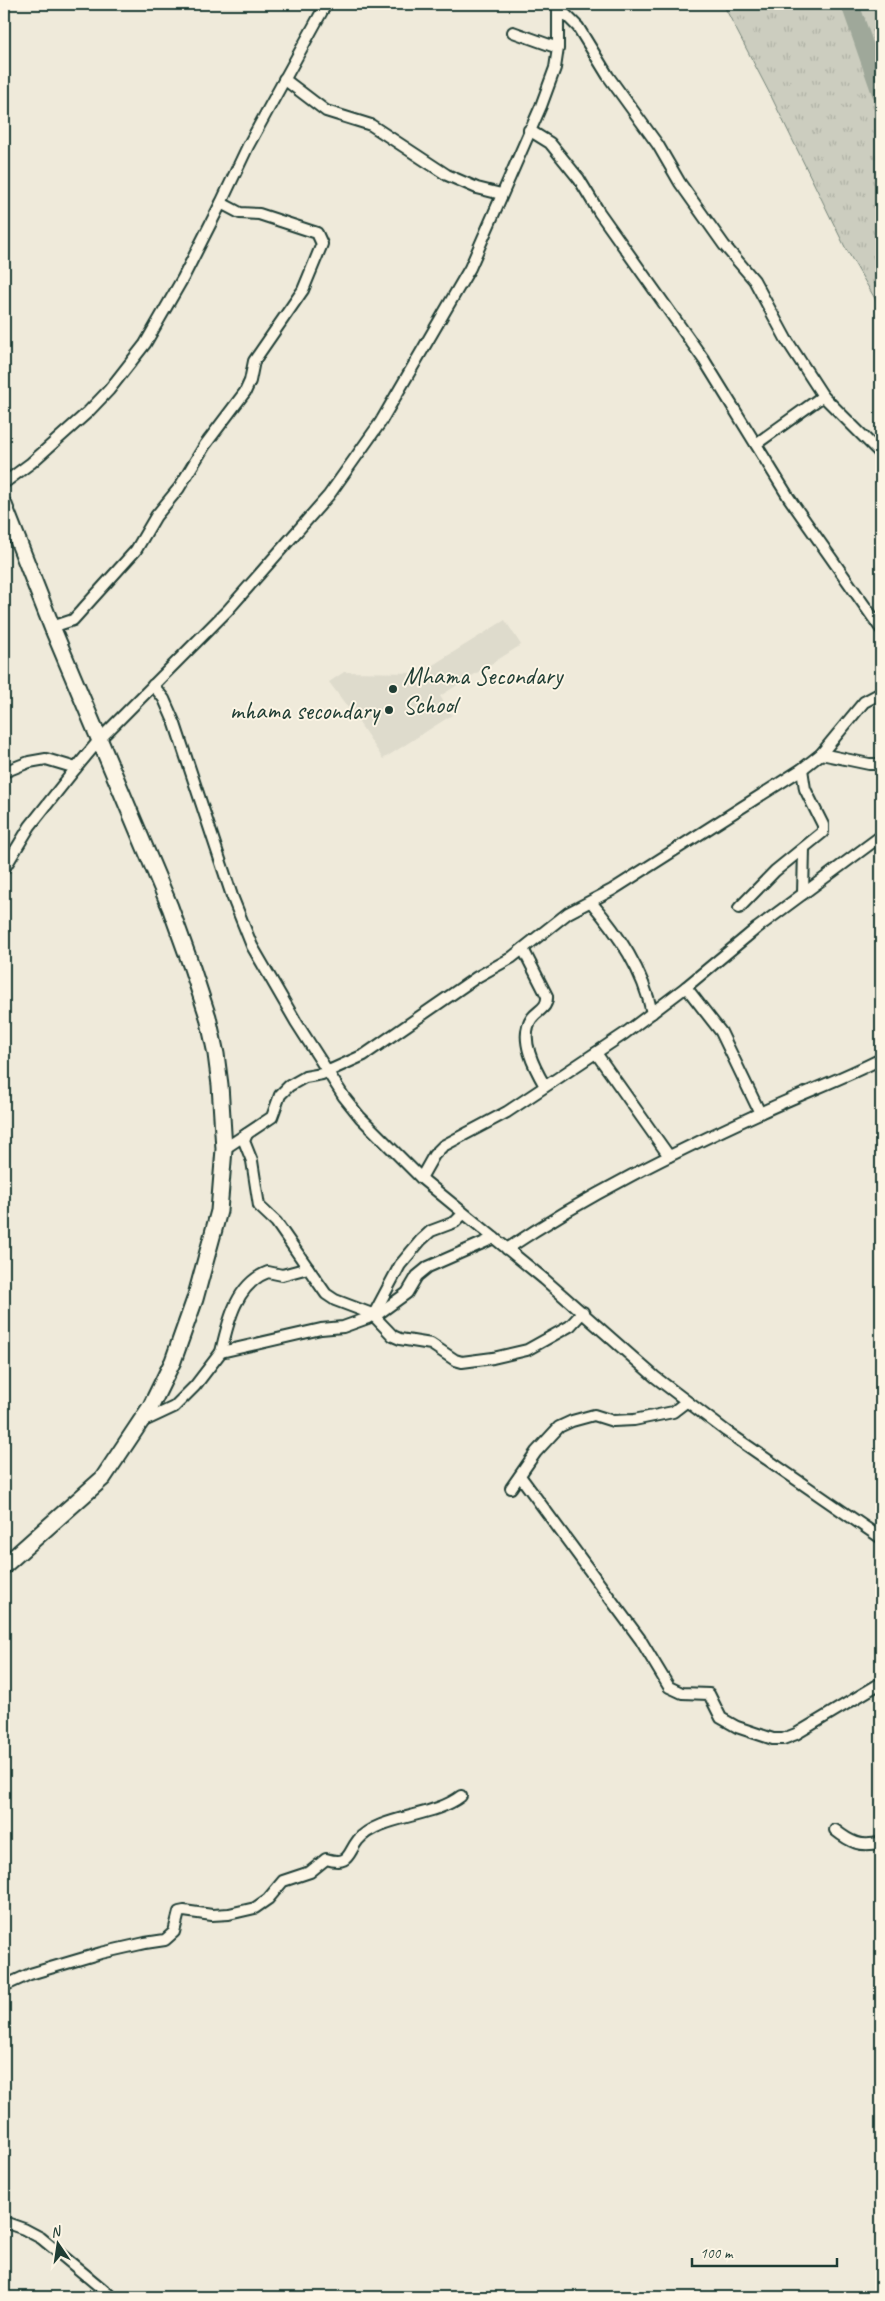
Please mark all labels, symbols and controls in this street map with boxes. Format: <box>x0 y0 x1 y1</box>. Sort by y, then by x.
place label: Mhama Secondary School <box>403 660 565 721</box>
marker: Mhama Secondary School <box>387 683 399 695</box>
place label: mhama secondary <box>230 695 381 727</box>
marker: mhama secondary <box>383 704 395 716</box>
north arrow <box>32 2218 82 2268</box>
text: N <box>49 2222 64 2241</box>
scale bar <box>692 2236 838 2268</box>
text: 100 m <box>700 2244 734 2263</box>

